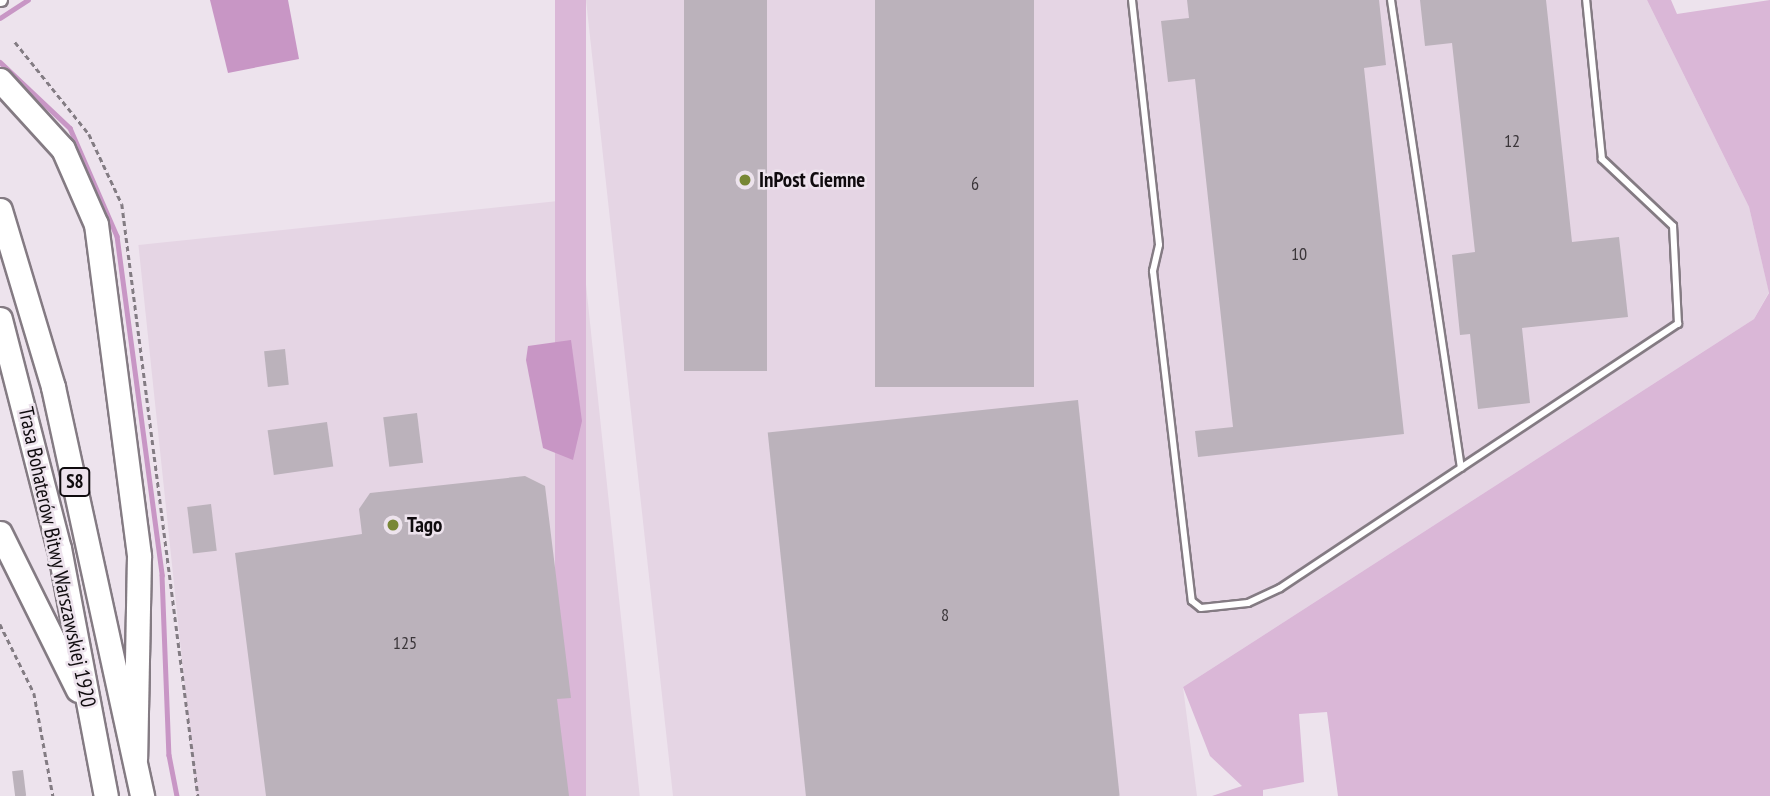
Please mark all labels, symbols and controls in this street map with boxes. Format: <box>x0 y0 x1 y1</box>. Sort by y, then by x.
house number: 12 <box>1504 130 1520 152</box>
place label: InPost Ciemne <box>759 167 866 193</box>
marker: InPost Ciemne <box>737 172 753 188</box>
house number: 6 <box>971 173 979 195</box>
house number: 10 <box>1291 243 1307 265</box>
street label: Trasa Bohaterów Bitwy Warszawskiej 1920 <box>13 404 101 710</box>
road number: S8 <box>59 467 91 498</box>
place label: Tago <box>407 512 442 538</box>
marker: Tago <box>385 517 401 533</box>
house number: 8 <box>941 604 949 626</box>
house number: 125 <box>393 632 417 654</box>

